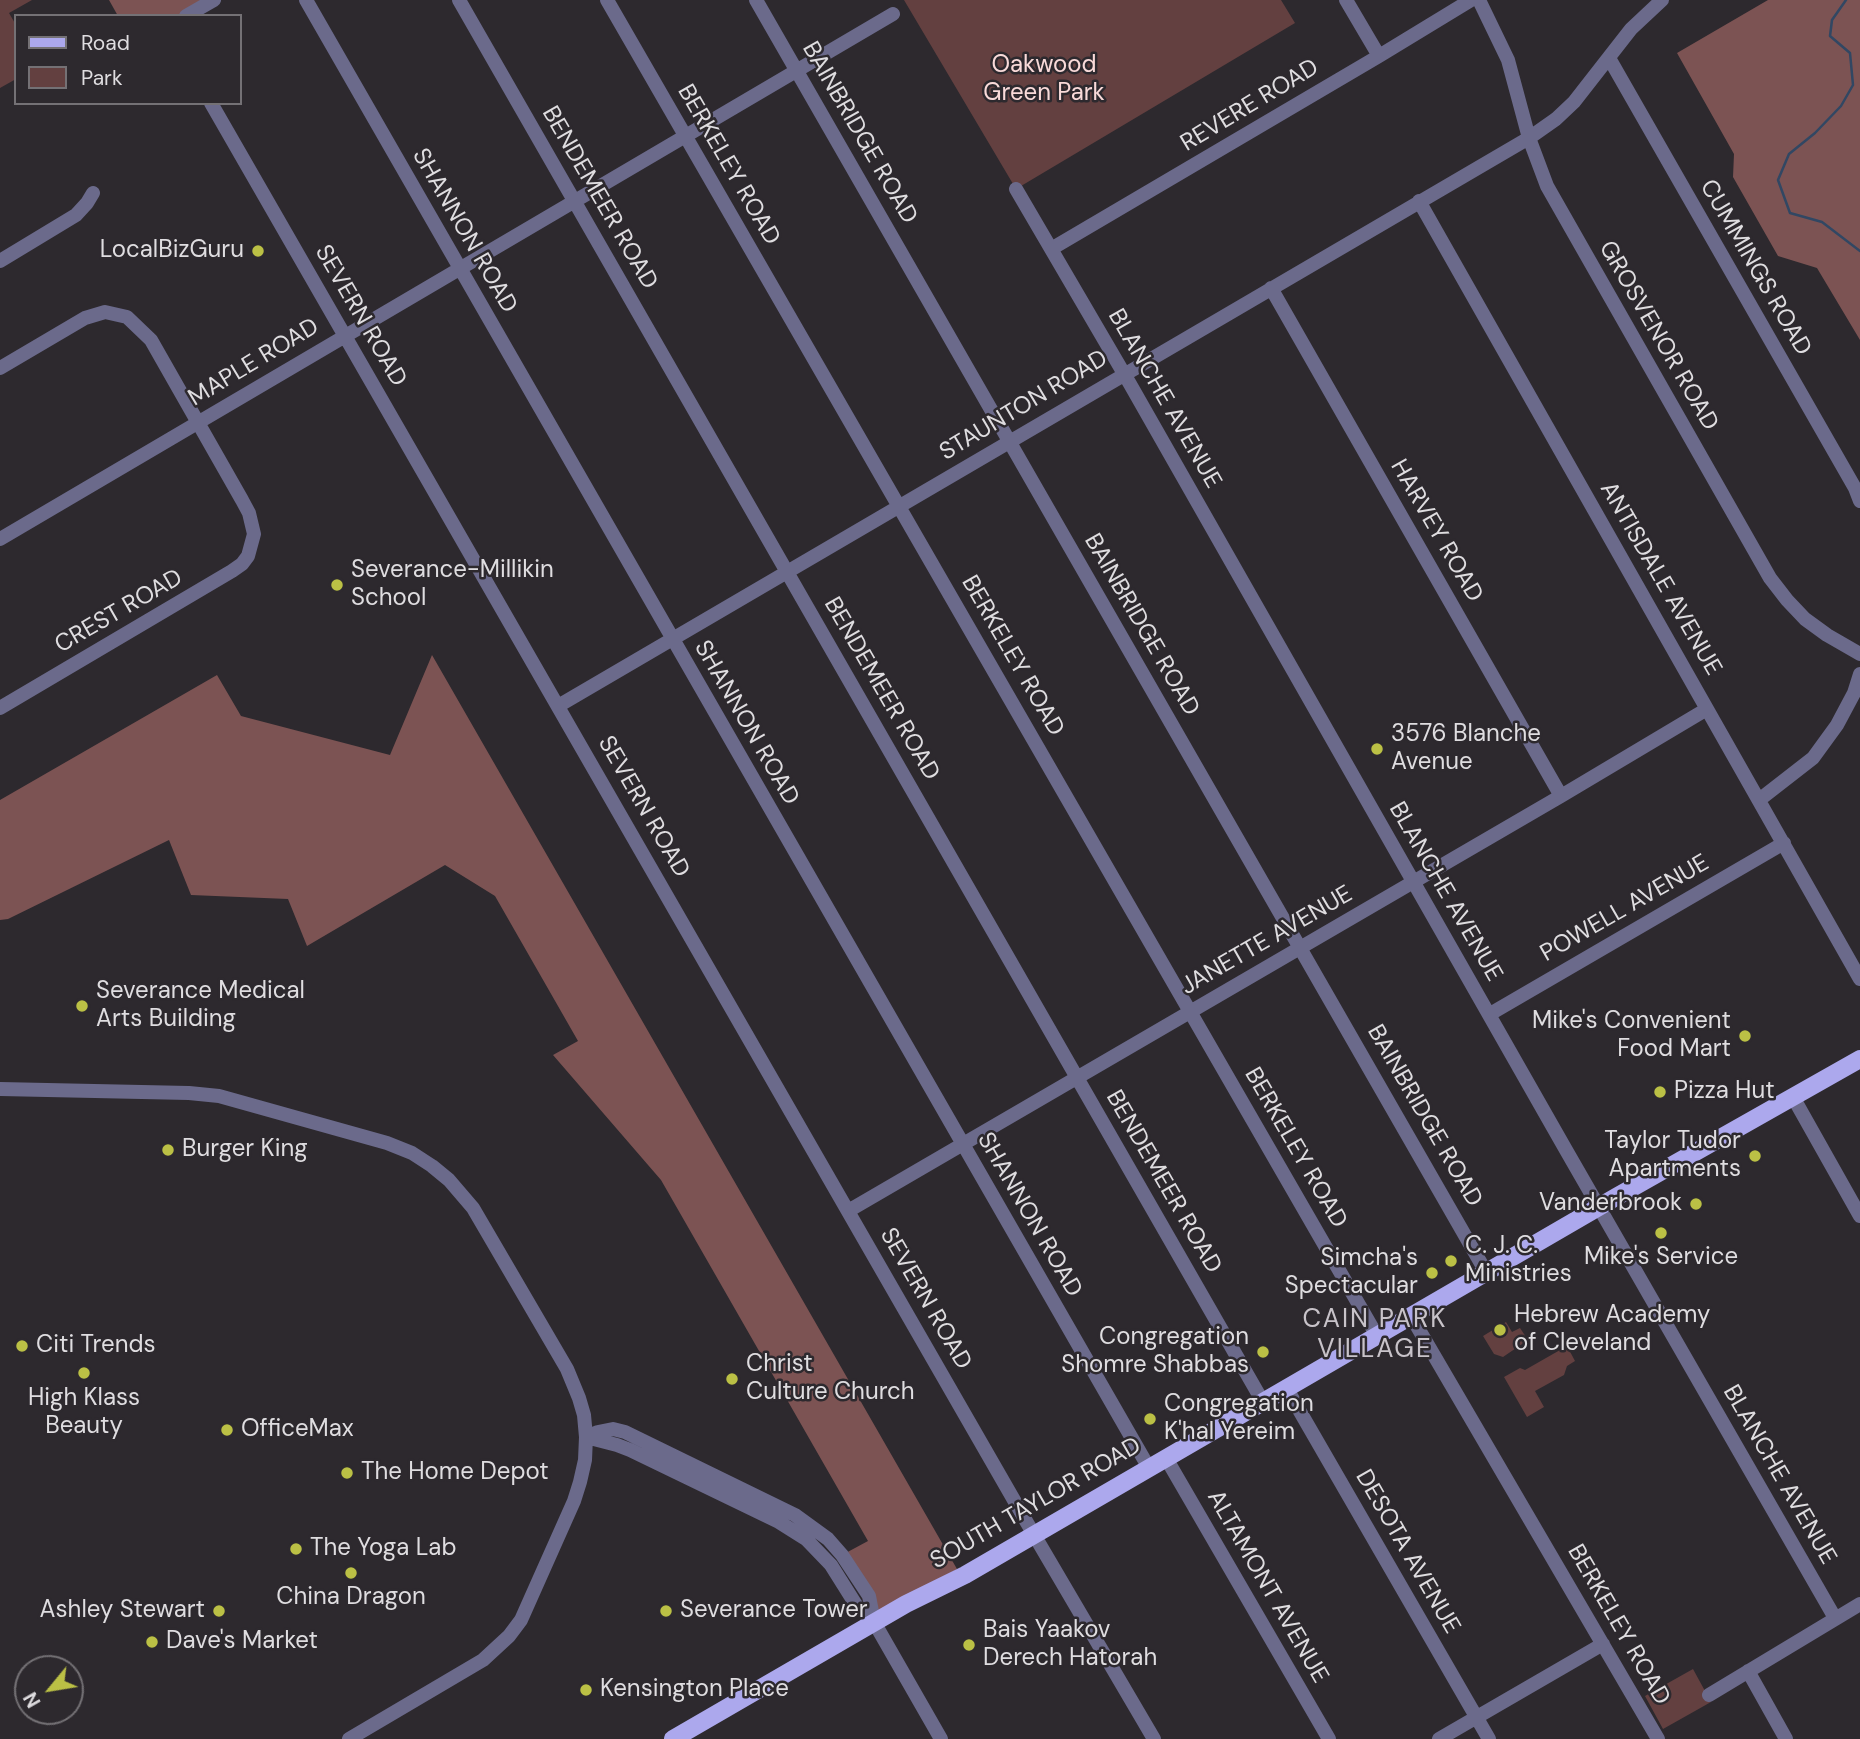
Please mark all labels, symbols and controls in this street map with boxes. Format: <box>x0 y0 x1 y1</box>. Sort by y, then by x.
legend <box>14 14 242 105</box>
text: Road <box>81 29 130 57</box>
street label: BAINBRIDGE ROAD <box>795 37 923 229</box>
park label: Oakwood Green Park <box>983 52 1105 108</box>
street label: REVERE ROAD <box>1176 54 1324 158</box>
text: Park <box>81 64 122 92</box>
street label: BERKELEY ROAD <box>670 80 786 250</box>
street label: BENDEMEER ROAD <box>535 101 663 295</box>
street label: SHANNON ROAD <box>405 144 523 318</box>
street label: CUMMINGS ROAD <box>1693 175 1817 361</box>
street label: GROSVENOR ROAD <box>1592 236 1724 436</box>
place label: LocalBizGuru <box>100 237 244 265</box>
street label: SEVERN ROAD <box>308 240 412 392</box>
marker: LocalBizGuru <box>250 243 266 259</box>
street label: BLANCHE AVENUE <box>1101 304 1227 494</box>
street label: MAPLE ROAD <box>184 313 324 413</box>
street label: STAUNTON ROAD <box>935 345 1113 467</box>
street label: HARVEY ROAD <box>1384 455 1488 607</box>
street label: ANTISDALE AVENUE <box>1593 477 1727 681</box>
street label: BAINBRIDGE ROAD <box>1077 529 1205 721</box>
place label: Severance-Millikin School <box>351 557 554 613</box>
street label: CREST ROAD <box>50 564 188 660</box>
street label: BERKELEY ROAD <box>954 571 1070 741</box>
marker: Severance-Millikin School <box>329 577 345 593</box>
street label: BENDEMEER ROAD <box>817 592 945 786</box>
street label: SHANNON ROAD <box>687 636 805 810</box>
place label: 3576 Blanche Avenue <box>1391 721 1541 777</box>
street label: SEVERN ROAD <box>591 731 695 883</box>
marker: 3576 Blanche Avenue <box>1369 741 1385 757</box>
street label: BLANCHE AVENUE <box>1382 797 1508 987</box>
street label: POWELL AVENUE <box>1536 849 1714 969</box>
street label: JANETTE AVENUE <box>1176 880 1358 1002</box>
place label: Severance Medical Arts Building <box>96 978 305 1034</box>
marker: Severance Medical Arts Building <box>74 998 90 1014</box>
place label: Mike's Convenient Food Mart <box>1532 1008 1731 1064</box>
street label: BAINBRIDGE ROAD <box>1360 1020 1488 1212</box>
marker: Mike's Convenient Food Mart <box>1737 1028 1753 1044</box>
street label: BERKELEY ROAD <box>1237 1063 1353 1233</box>
place label: Pizza Hut <box>1674 1078 1775 1106</box>
marker: Pizza Hut <box>1652 1084 1668 1100</box>
street label: BENDEMEER ROAD <box>1099 1085 1227 1279</box>
street label: SHANNON ROAD <box>970 1128 1088 1302</box>
place label: Taylor Tudor Apartments <box>1604 1128 1741 1184</box>
place label: Burger King <box>182 1136 308 1164</box>
marker: Burger King <box>160 1142 176 1158</box>
marker: Taylor Tudor Apartments <box>1747 1148 1763 1164</box>
place label: Vanderbrook <box>1539 1190 1682 1218</box>
marker: Vanderbrook <box>1688 1196 1704 1212</box>
street label: SEVERN ROAD <box>873 1223 977 1375</box>
marker: Mike's Service <box>1653 1225 1669 1241</box>
place label: C. J. C. Ministries <box>1465 1233 1572 1289</box>
place label: Mike's Service <box>1584 1244 1738 1272</box>
place label: Simcha's Spectacular <box>1285 1245 1418 1301</box>
marker: C. J. C. Ministries <box>1443 1253 1459 1269</box>
marker: Simcha's Spectacular <box>1424 1265 1440 1281</box>
place label: Hebrew Academy of Cleveland <box>1514 1302 1710 1358</box>
district label: CAIN PARK VILLAGE <box>1304 1304 1446 1366</box>
marker: Hebrew Academy of Cleveland <box>1492 1322 1508 1338</box>
place label: Congregation Shomre Shabbas <box>1061 1324 1249 1380</box>
place label: Citi Trends <box>36 1332 156 1360</box>
marker: Citi Trends <box>14 1338 30 1354</box>
marker: Congregation Shomre Shabbas <box>1255 1344 1271 1360</box>
place label: Christ Culture Church <box>746 1351 915 1407</box>
marker: High Klass Beauty <box>76 1365 92 1381</box>
marker: Christ Culture Church <box>724 1371 740 1387</box>
street label: BLANCHE AVENUE <box>1716 1380 1842 1570</box>
place label: High Klass Beauty <box>28 1385 140 1441</box>
place label: Congregation K'hal Yereim <box>1164 1391 1314 1447</box>
marker: Congregation K'hal Yereim <box>1142 1411 1158 1427</box>
place label: OfficeMax <box>241 1416 354 1444</box>
marker: OfficeMax <box>219 1422 235 1438</box>
street label: SOUTH TAYLOR ROAD <box>926 1432 1146 1576</box>
place label: The Home Depot <box>361 1459 549 1487</box>
marker: The Home Depot <box>339 1465 355 1481</box>
street label: DESOTA AVENUE <box>1348 1465 1466 1639</box>
street label: ALTAMONT AVENUE <box>1200 1486 1334 1688</box>
place label: The Yoga Lab <box>310 1535 456 1563</box>
street label: BERKELEY ROAD <box>1560 1540 1676 1710</box>
marker: The Yoga Lab <box>288 1541 304 1557</box>
marker: China Dragon <box>343 1565 359 1581</box>
place label: China Dragon <box>276 1584 426 1612</box>
place label: Ashley Stewart <box>40 1597 205 1625</box>
place label: Severance Tower <box>680 1597 868 1625</box>
marker: Ashley Stewart <box>211 1603 227 1619</box>
marker: Severance Tower <box>658 1603 674 1619</box>
place label: Bais Yaakov Derech Hatorah <box>983 1617 1157 1673</box>
place label: Dave's Market <box>166 1628 318 1656</box>
marker: Dave's Market <box>144 1634 160 1650</box>
marker: Bais Yaakov Derech Hatorah <box>961 1637 977 1653</box>
north arrow <box>14 1655 84 1725</box>
place label: Kensington Place <box>600 1676 789 1704</box>
marker: Kensington Place <box>578 1682 594 1698</box>
text: N <box>18 1688 46 1712</box>

